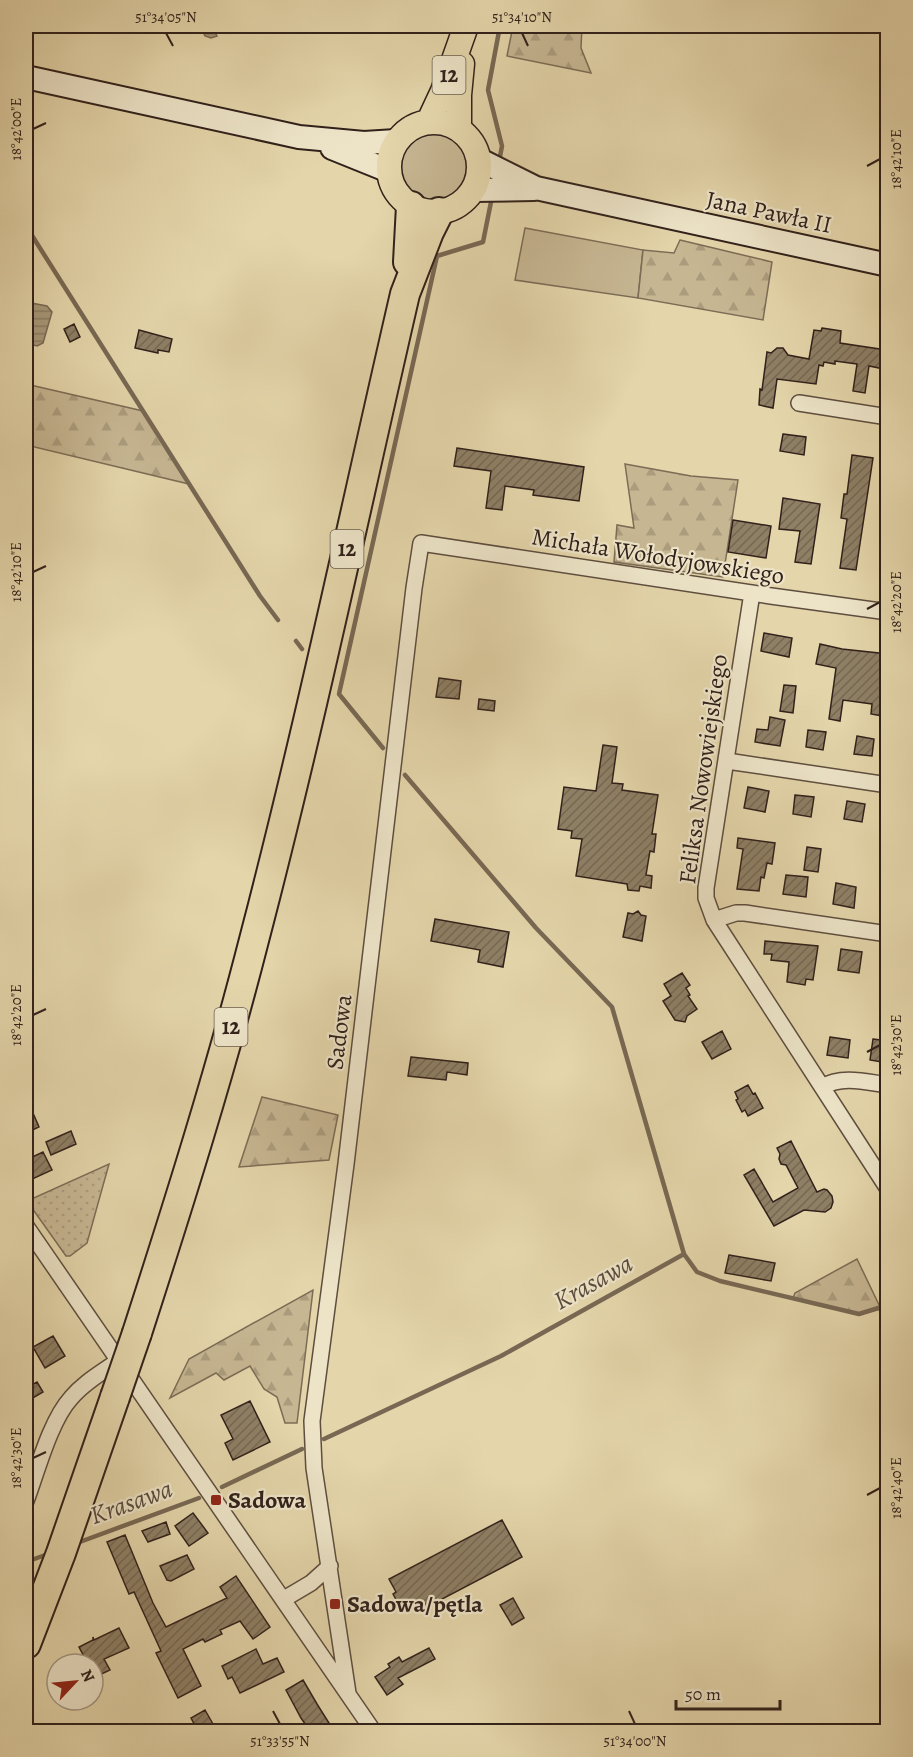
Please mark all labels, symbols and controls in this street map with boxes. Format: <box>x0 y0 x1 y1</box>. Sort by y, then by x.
text: 51°34'05"N <box>135 7 197 27</box>
text: 51°34'10"N <box>492 7 552 27</box>
road number: 12 <box>432 56 466 94</box>
text: 18°42'00"E <box>6 98 26 160</box>
text: 18°42'10"E <box>886 129 906 189</box>
street label: Jana Pawła II <box>703 183 835 241</box>
street label: Michała Wołodyjowskiego <box>529 520 787 592</box>
road number: 12 <box>330 530 364 568</box>
text: 18°42'10"E <box>6 542 26 602</box>
text: 18°42'20"E <box>886 571 906 633</box>
street label: Feliksa Nowowiejskiego <box>671 652 735 886</box>
text: 18°42'20"E <box>6 984 26 1046</box>
street label: Sadowa <box>319 992 360 1071</box>
road number: 12 <box>214 1008 248 1046</box>
text: 18°42'30"E <box>886 1014 906 1076</box>
water label: Krasawa <box>547 1246 639 1318</box>
text: 18°42'30"E <box>6 1427 26 1489</box>
text: 18°42'40"E <box>886 1457 906 1519</box>
water label: Krasawa <box>85 1471 177 1533</box>
place label: Sadowa <box>228 1484 306 1516</box>
marker: Sadowa <box>209 1493 223 1507</box>
place label: Sadowa/pętla <box>347 1588 483 1620</box>
marker: Sadowa/pętla <box>328 1597 342 1611</box>
north arrow <box>45 1652 105 1712</box>
text: N <box>75 1666 100 1686</box>
scale bar <box>676 1673 780 1711</box>
text: 50 m <box>685 1682 721 1706</box>
text: 51°33'55"N <box>250 1731 310 1751</box>
text: 51°34'00"N <box>603 1731 667 1751</box>

